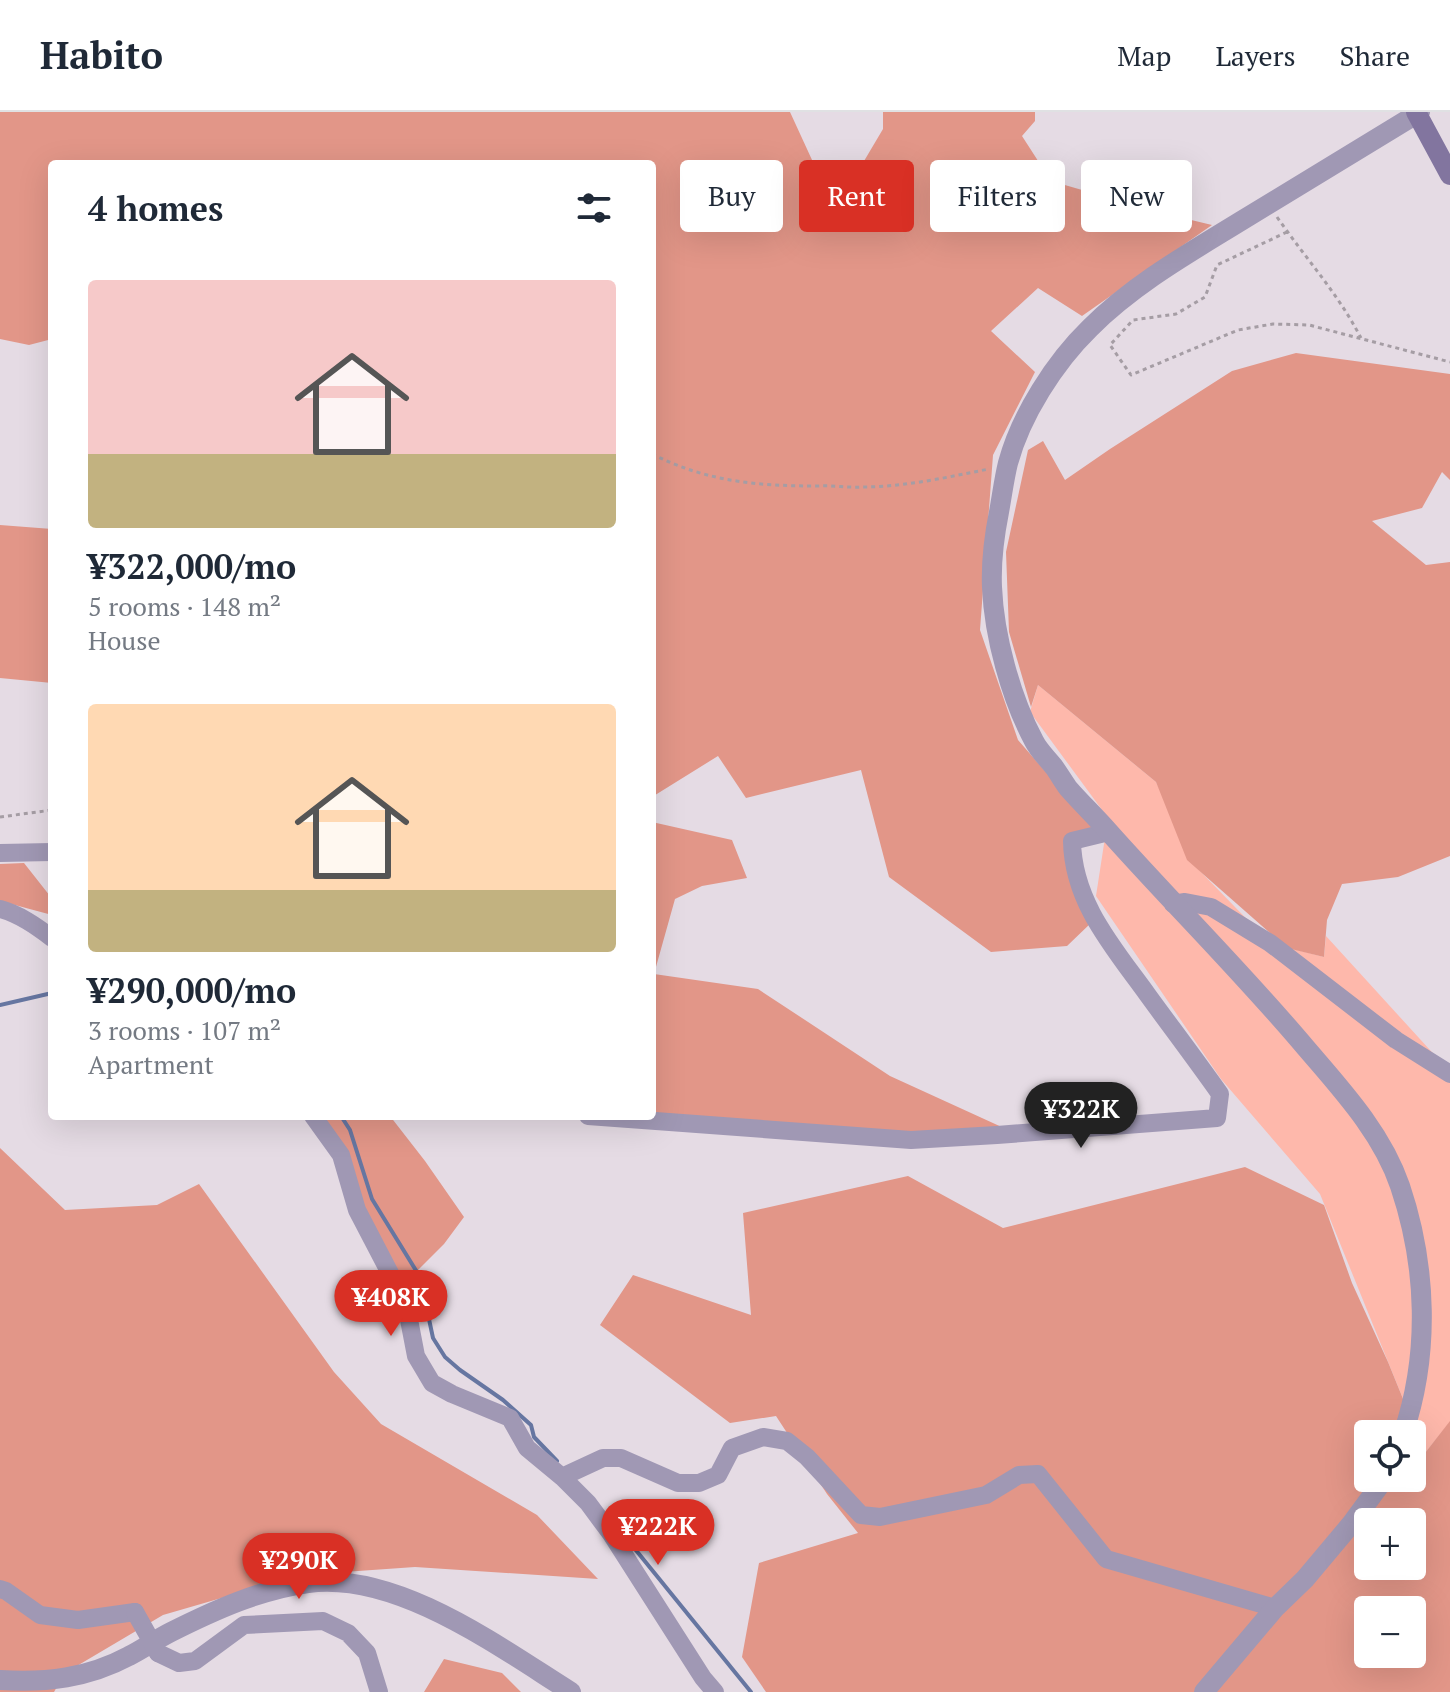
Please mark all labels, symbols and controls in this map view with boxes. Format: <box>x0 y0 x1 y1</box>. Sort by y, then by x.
text: Habito <box>40 30 163 80</box>
text: Map <box>1117 37 1171 74</box>
text: Layers <box>1215 37 1296 74</box>
text: Share <box>1340 37 1410 74</box>
chip: Buy <box>680 160 783 232</box>
chip: Rent <box>799 160 914 232</box>
chip: Filters <box>930 160 1065 232</box>
chip: New <box>1081 160 1192 232</box>
text: 4 homes <box>88 186 223 231</box>
icon: filters <box>572 186 616 230</box>
icon: home <box>280 332 424 476</box>
text: ¥322,000/mo <box>88 544 296 589</box>
text: 5 rooms · 148 m² <box>88 589 281 623</box>
text: House <box>88 623 161 657</box>
icon: home <box>280 756 424 900</box>
text: ¥290,000/mo <box>88 968 296 1013</box>
text: 3 rooms · 107 m² <box>88 1013 281 1047</box>
text: Apartment <box>88 1047 214 1081</box>
pin: ¥322K <box>1025 1082 1137 1150</box>
text: ¥322K <box>1042 1091 1120 1125</box>
pin: ¥408K <box>335 1270 447 1338</box>
text: ¥408K <box>352 1279 430 1313</box>
map controls <box>1354 1420 1426 1668</box>
button: locate <box>1354 1420 1426 1492</box>
pin: ¥222K <box>602 1499 714 1567</box>
text: ¥222K <box>619 1508 697 1542</box>
button: + <box>1354 1508 1426 1580</box>
pin: ¥290K <box>243 1533 355 1601</box>
text: ¥290K <box>260 1542 338 1576</box>
button: − <box>1354 1596 1426 1668</box>

